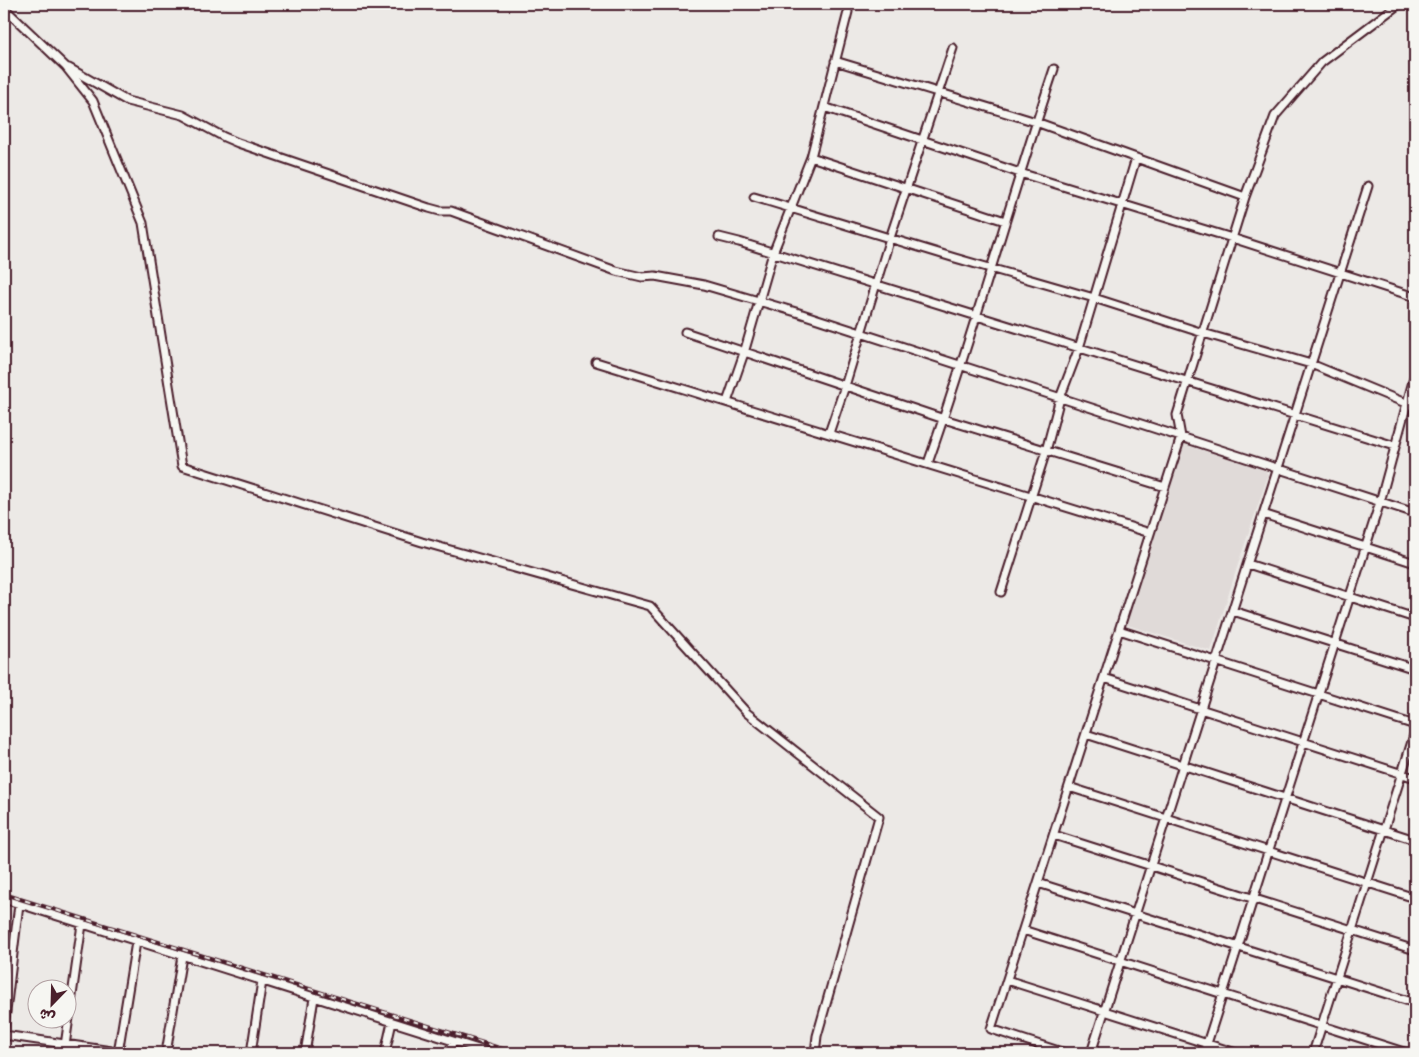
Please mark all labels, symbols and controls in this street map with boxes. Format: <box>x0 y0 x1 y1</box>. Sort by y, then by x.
north arrow <box>28 980 78 1030</box>
text: ش <box>37 1005 58 1026</box>

